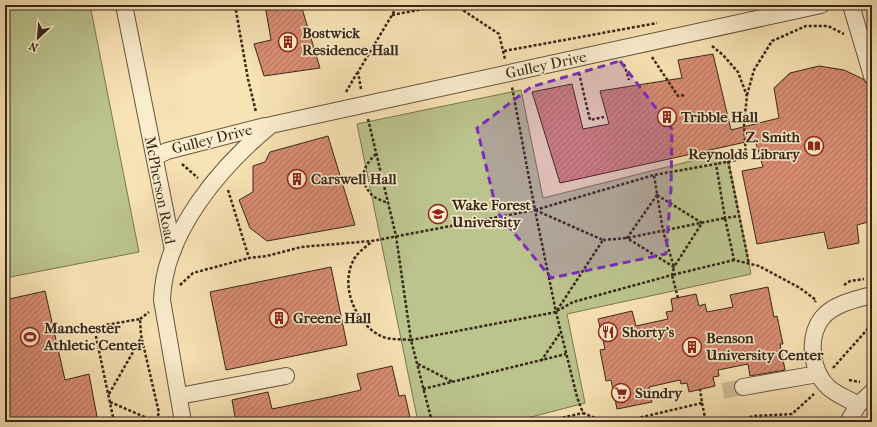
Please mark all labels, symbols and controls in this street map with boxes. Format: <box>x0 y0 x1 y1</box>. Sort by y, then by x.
north arrow <box>18 18 58 58</box>
place label: Bostwick Residence Hall <box>302 24 399 59</box>
building icon: Bostwick Residence Hall <box>277 31 299 53</box>
text: N <box>27 39 40 54</box>
street label: Gulley Drive <box>504 48 589 82</box>
building icon: Tribble Hall <box>656 106 678 128</box>
place label: Tribble Hall <box>680 108 759 126</box>
street label: Gulley Drive <box>170 120 255 158</box>
place label: Z. Smith Reynolds Library <box>688 128 801 163</box>
street label: McPherson Road <box>141 134 179 246</box>
library icon: Z. Smith Reynolds Library <box>803 135 825 157</box>
building icon: Carswell Hall <box>286 168 308 190</box>
place label: Carswell Hall <box>311 170 398 188</box>
place label: Wake Forest University <box>451 196 531 231</box>
school or university icon: Wake Forest University <box>427 203 449 225</box>
building icon: Greene Hall <box>268 307 290 329</box>
place label: Greene Hall <box>293 309 372 327</box>
place label: Manchester Athletic Center <box>43 319 144 354</box>
restaurant icon: Shorty's <box>597 321 619 343</box>
place label: Shorty's <box>622 323 675 341</box>
sports icon: Manchester Athletic Center <box>19 326 41 348</box>
place label: Benson University Center <box>705 329 824 364</box>
building icon: Benson University Center <box>681 336 703 358</box>
supermarket icon: Sundry <box>610 382 632 404</box>
place label: Sundry <box>635 384 683 402</box>

